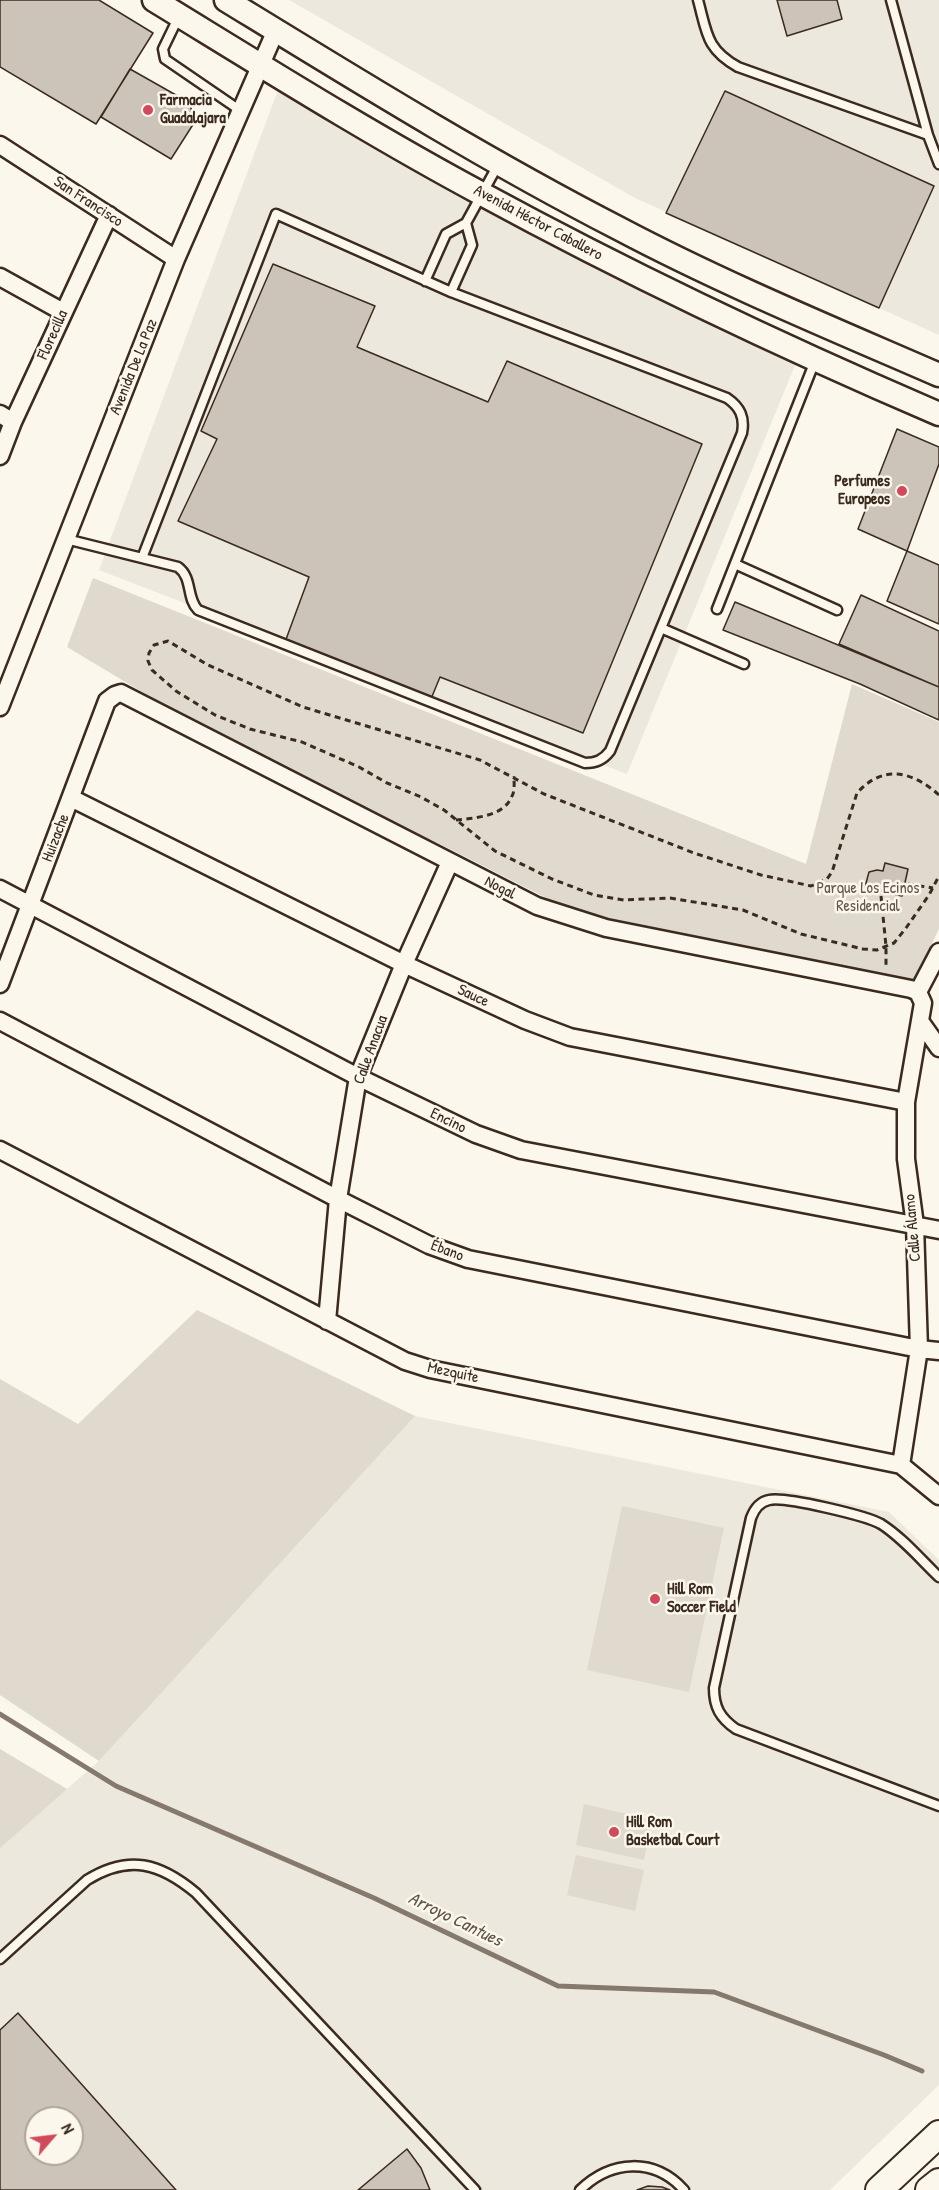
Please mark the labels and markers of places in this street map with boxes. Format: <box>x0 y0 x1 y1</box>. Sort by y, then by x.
place label: Farmacia Guadalajara <box>160 91 226 129</box>
marker: Farmacia Guadalajara <box>141 103 155 117</box>
place label: Perfumes Europeos <box>834 472 890 510</box>
marker: Perfumes Europeos <box>895 484 909 498</box>
place label: Hill Rom Soccer Field <box>667 1580 736 1618</box>
marker: Hill Rom Soccer Field <box>648 1592 662 1606</box>
place label: Hill Rom Basketbal Court <box>626 1813 719 1851</box>
marker: Hill Rom Basketbal Court <box>607 1825 621 1839</box>

